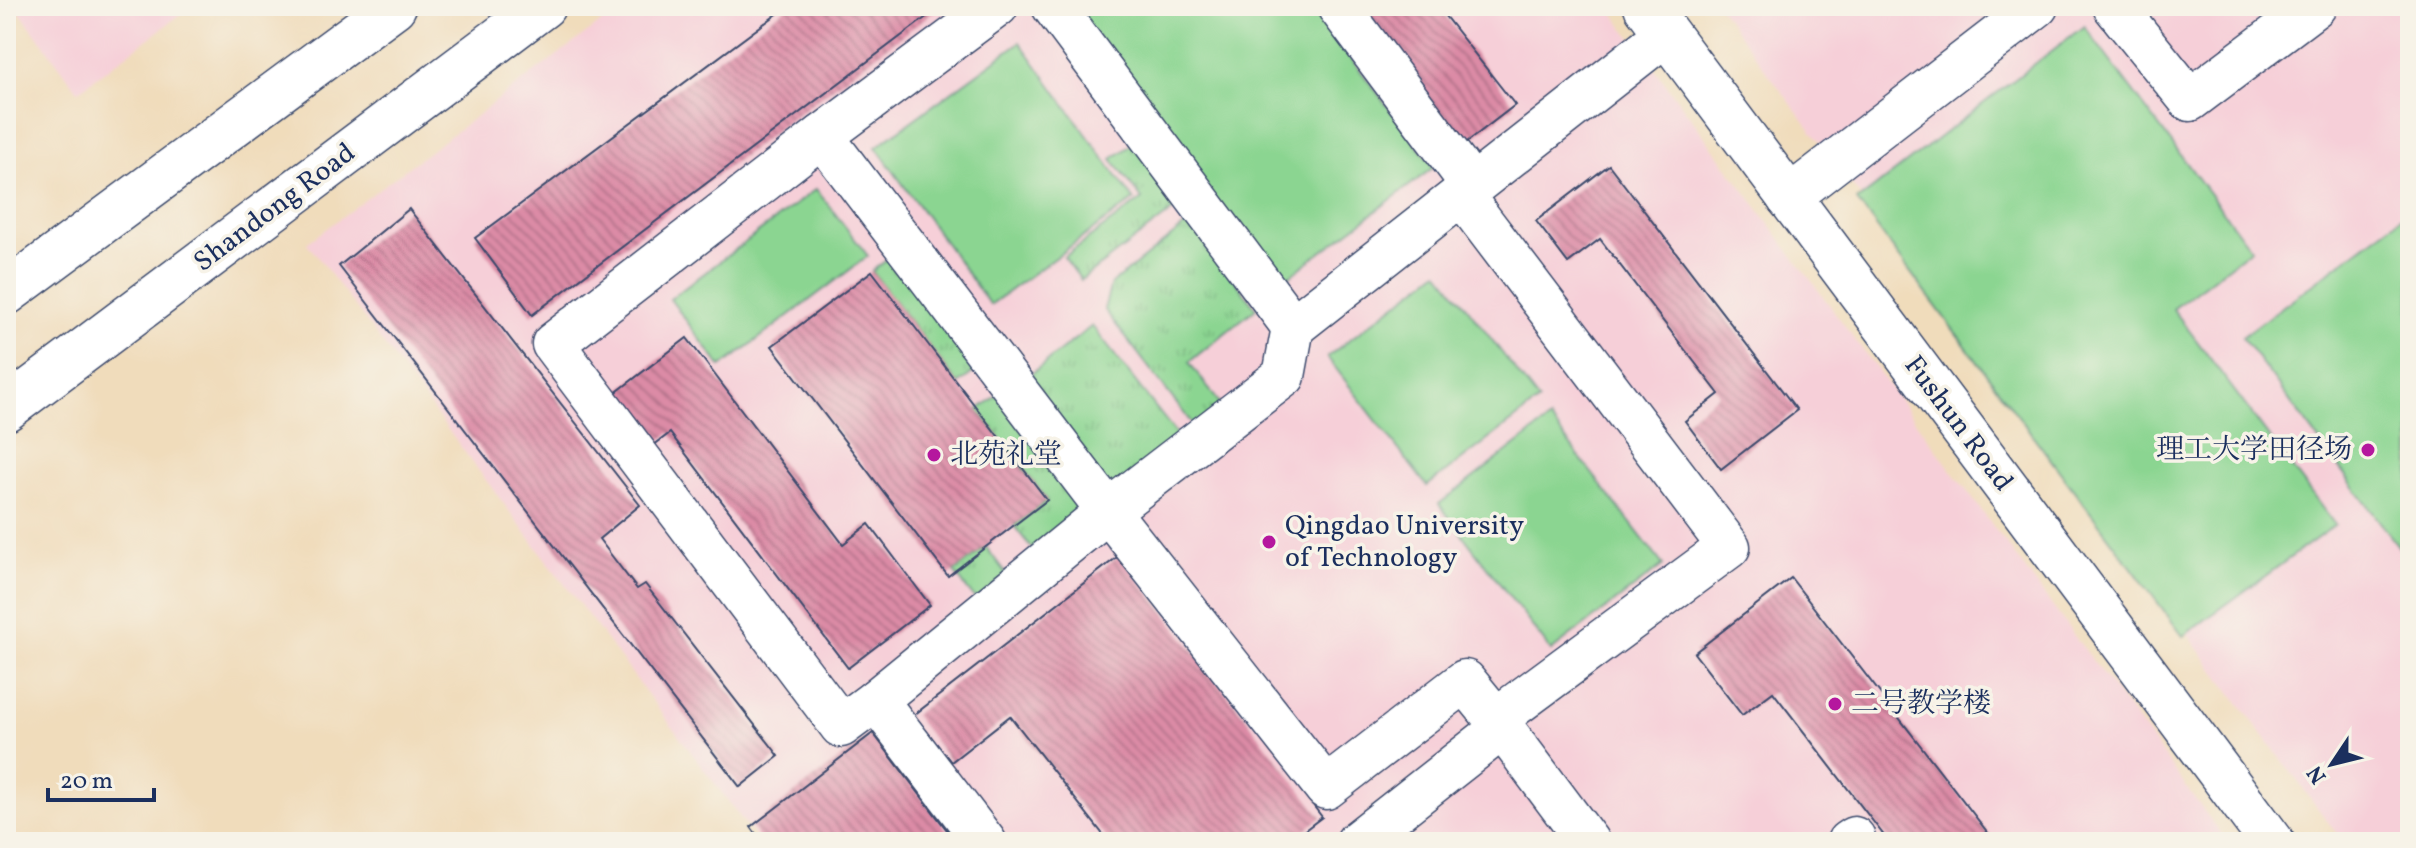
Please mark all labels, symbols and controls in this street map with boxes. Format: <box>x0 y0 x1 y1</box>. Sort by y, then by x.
street label: Shandong Road <box>186 134 364 282</box>
street label: Fushun Road <box>1894 348 2022 500</box>
place label: 理工大学田径场 <box>2156 431 2352 470</box>
place label: 北苑礼堂 <box>950 436 1062 475</box>
marker: 理工大学田径场 <box>2359 441 2377 459</box>
marker: 北苑礼堂 <box>925 446 943 464</box>
place label: Qingdao University of Technology <box>1285 507 1524 578</box>
marker: Qingdao University of Technology <box>1260 533 1278 551</box>
place label: 二号教学楼 <box>1851 685 1991 724</box>
marker: 二号教学楼 <box>1826 695 1844 713</box>
north arrow <box>2292 724 2372 804</box>
scale bar <box>48 752 154 802</box>
text: N <box>2300 759 2335 789</box>
text: 20 m <box>60 765 113 799</box>

